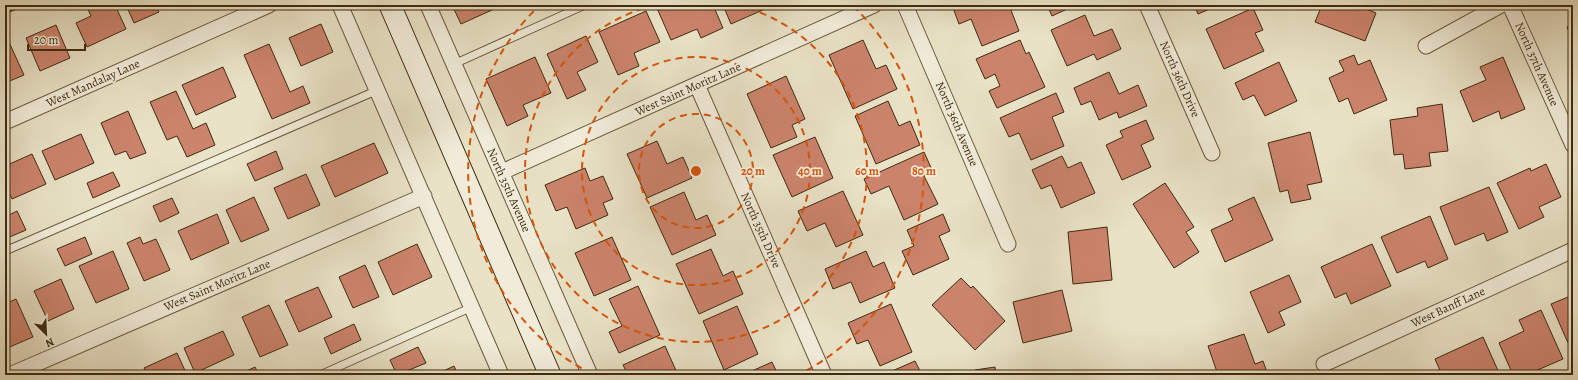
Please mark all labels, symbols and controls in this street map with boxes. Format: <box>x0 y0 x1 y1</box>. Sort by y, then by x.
street label: North 37th Avenue <box>1511 20 1563 108</box>
scale bar <box>28 26 85 52</box>
text: 20 m <box>34 32 58 48</box>
street label: North 36th Drive <box>1156 38 1204 120</box>
street label: West Mandalay Lane <box>43 55 142 111</box>
street label: West Saint Moritz Lane <box>632 58 743 120</box>
street label: North 36th Avenue <box>932 79 982 169</box>
street label: North 35th Avenue <box>483 145 535 235</box>
text: 20 m <box>741 163 765 179</box>
text: 40 m <box>798 163 822 179</box>
text: 60 m <box>855 163 879 179</box>
text: 80 m <box>912 163 936 179</box>
centre of rings <box>689 164 703 178</box>
street label: North 35th Drive <box>737 189 785 271</box>
street label: West Saint Moritz Lane <box>160 255 273 315</box>
street label: West Banff Lane <box>1408 283 1488 332</box>
north arrow <box>26 314 66 354</box>
text: N <box>43 334 57 351</box>

